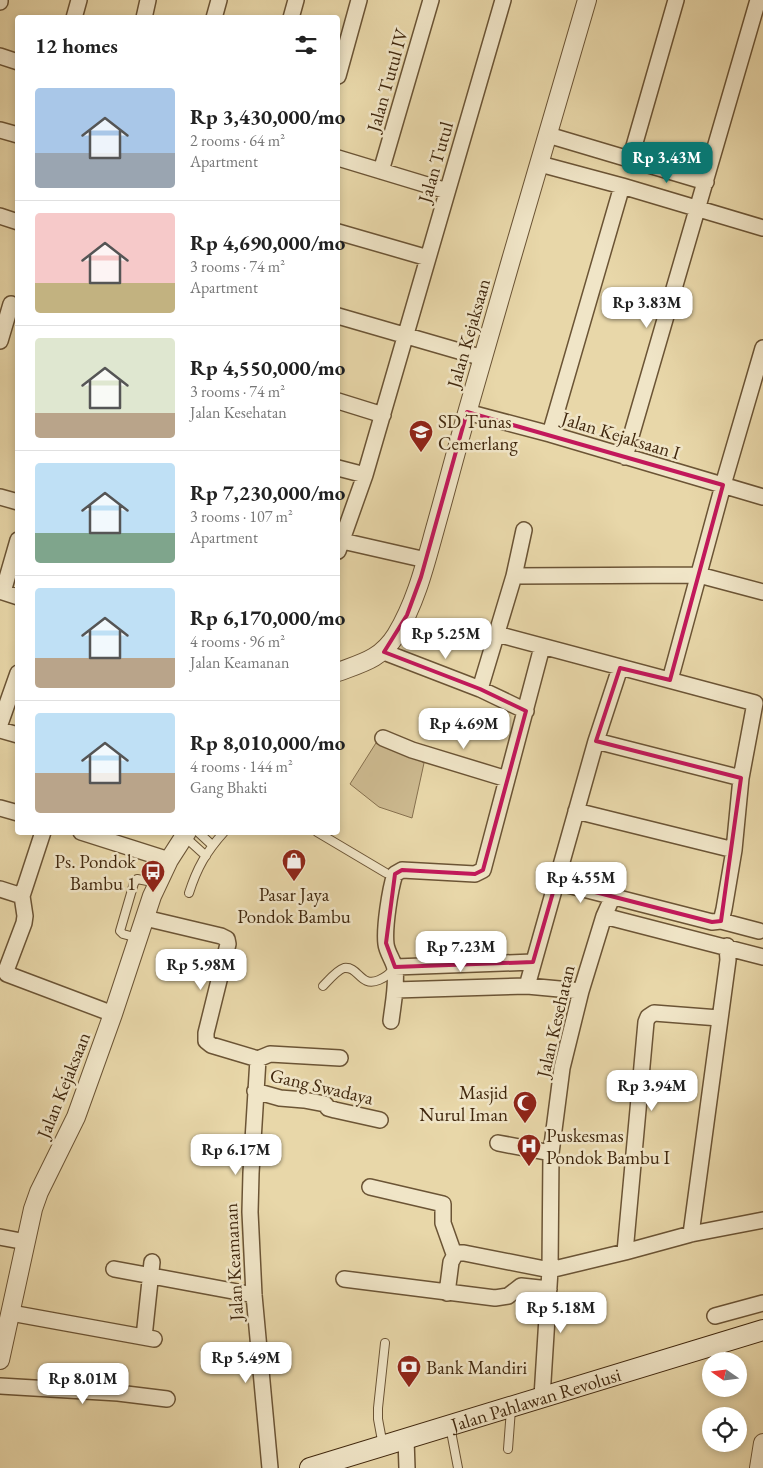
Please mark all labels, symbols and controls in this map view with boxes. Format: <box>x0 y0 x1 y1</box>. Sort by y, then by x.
street label: Jalan Tutul IV <box>360 25 414 137</box>
icon: filters <box>292 31 320 59</box>
text: 12 homes <box>35 32 118 59</box>
text: Rp 3,430,000/mo <box>190 103 345 130</box>
icon: home <box>75 108 135 168</box>
street label: Jalan Tutul <box>411 118 459 208</box>
text: 2 rooms · 64 m² <box>190 130 285 151</box>
pin: Rp 3.43M <box>615 142 719 184</box>
text: Rp 3.43M <box>633 147 701 168</box>
text: Apartment <box>190 151 258 172</box>
text: Rp 4,690,000/mo <box>190 229 345 256</box>
icon: home <box>75 233 135 293</box>
text: 3 rooms · 74 m² <box>190 256 285 277</box>
street label: Jalan Kejaksaan <box>440 276 496 393</box>
text: Apartment <box>190 277 258 298</box>
pin: Rp 3.83M <box>595 286 699 329</box>
text: Rp 3.83M <box>613 292 681 313</box>
text: Rp 4,550,000/mo <box>190 354 345 381</box>
icon: home <box>75 358 135 418</box>
text: 3 rooms · 74 m² <box>190 381 285 402</box>
text: Jalan Kesehatan <box>190 402 287 423</box>
street label: Jalan Kejaksaan I <box>557 405 684 466</box>
place label: SD Tunas Cemerlang <box>438 409 519 456</box>
school or university icon: SD Tunas Cemerlang <box>408 419 434 453</box>
text: Rp 7,230,000/mo <box>190 479 345 506</box>
icon: home <box>75 483 135 543</box>
text: 3 rooms · 107 m² <box>190 506 293 527</box>
text: Apartment <box>190 527 258 548</box>
text: Rp 6,170,000/mo <box>190 604 345 631</box>
icon: home <box>75 608 135 668</box>
pin: Rp 5.25M <box>394 618 498 660</box>
text: Rp 5.25M <box>412 623 480 644</box>
text: 4 rooms · 96 m² <box>190 631 285 652</box>
text: Jalan Keamanan <box>190 652 289 673</box>
pin: Rp 4.69M <box>412 708 516 750</box>
text: Rp 4.69M <box>430 713 498 734</box>
text: Rp 8,010,000/mo <box>190 729 345 756</box>
icon: home <box>75 733 135 793</box>
text: 4 rooms · 144 m² <box>190 756 293 777</box>
text: Gang Bhakti <box>190 777 267 798</box>
shop icon: Pasar Jaya Pondok Bambu <box>281 848 307 882</box>
place label: Ps. Pondok Bambu 1 <box>55 849 137 896</box>
bus stop icon: Ps. Pondok Bambu 1 <box>140 859 166 893</box>
pin: Rp 4.55M <box>529 862 633 904</box>
text: Rp 4.55M <box>547 867 615 888</box>
place label: Pasar Jaya Pondok Bambu <box>237 882 351 929</box>
pin: Rp 7.23M <box>409 930 513 973</box>
text: Rp 7.23M <box>427 936 495 957</box>
pin: Rp 5.98M <box>149 948 253 991</box>
text: Rp 5.98M <box>167 954 235 975</box>
street label: Jalan Kesehatan <box>530 962 581 1082</box>
street label: Jalan Kejaksaan <box>30 1028 96 1144</box>
street label: Gang Swadaya <box>268 1062 376 1111</box>
pin: Rp 3.94M <box>600 1070 704 1112</box>
text: Rp 3.94M <box>618 1075 686 1096</box>
place label: Masjid Nurul Iman <box>419 1080 508 1127</box>
mosque icon: Masjid Nurul Iman <box>512 1090 538 1124</box>
place label: Puskesmas Pondok Bambu I <box>546 1123 671 1170</box>
hospital icon: Puskesmas Pondok Bambu I <box>516 1133 542 1167</box>
pin: Rp 6.17M <box>184 1134 288 1176</box>
text: Rp 6.17M <box>202 1139 270 1160</box>
street label: Jalan Keamanan <box>218 1202 249 1324</box>
pin: Rp 5.18M <box>509 1292 613 1334</box>
text: Rp 5.18M <box>527 1297 595 1318</box>
pin: Rp 5.49M <box>194 1342 298 1384</box>
text: Rp 5.49M <box>212 1347 280 1368</box>
north arrow <box>702 1352 748 1398</box>
map controls <box>702 1352 747 1452</box>
bank icon: Bank Mandiri <box>396 1354 422 1388</box>
place label: Bank Mandiri <box>426 1355 527 1380</box>
pin: Rp 8.01M <box>31 1362 135 1405</box>
street label: Jalan Pahlawan Revolusi <box>446 1362 624 1438</box>
text: Rp 8.01M <box>49 1368 117 1389</box>
button: locate <box>702 1407 747 1452</box>

